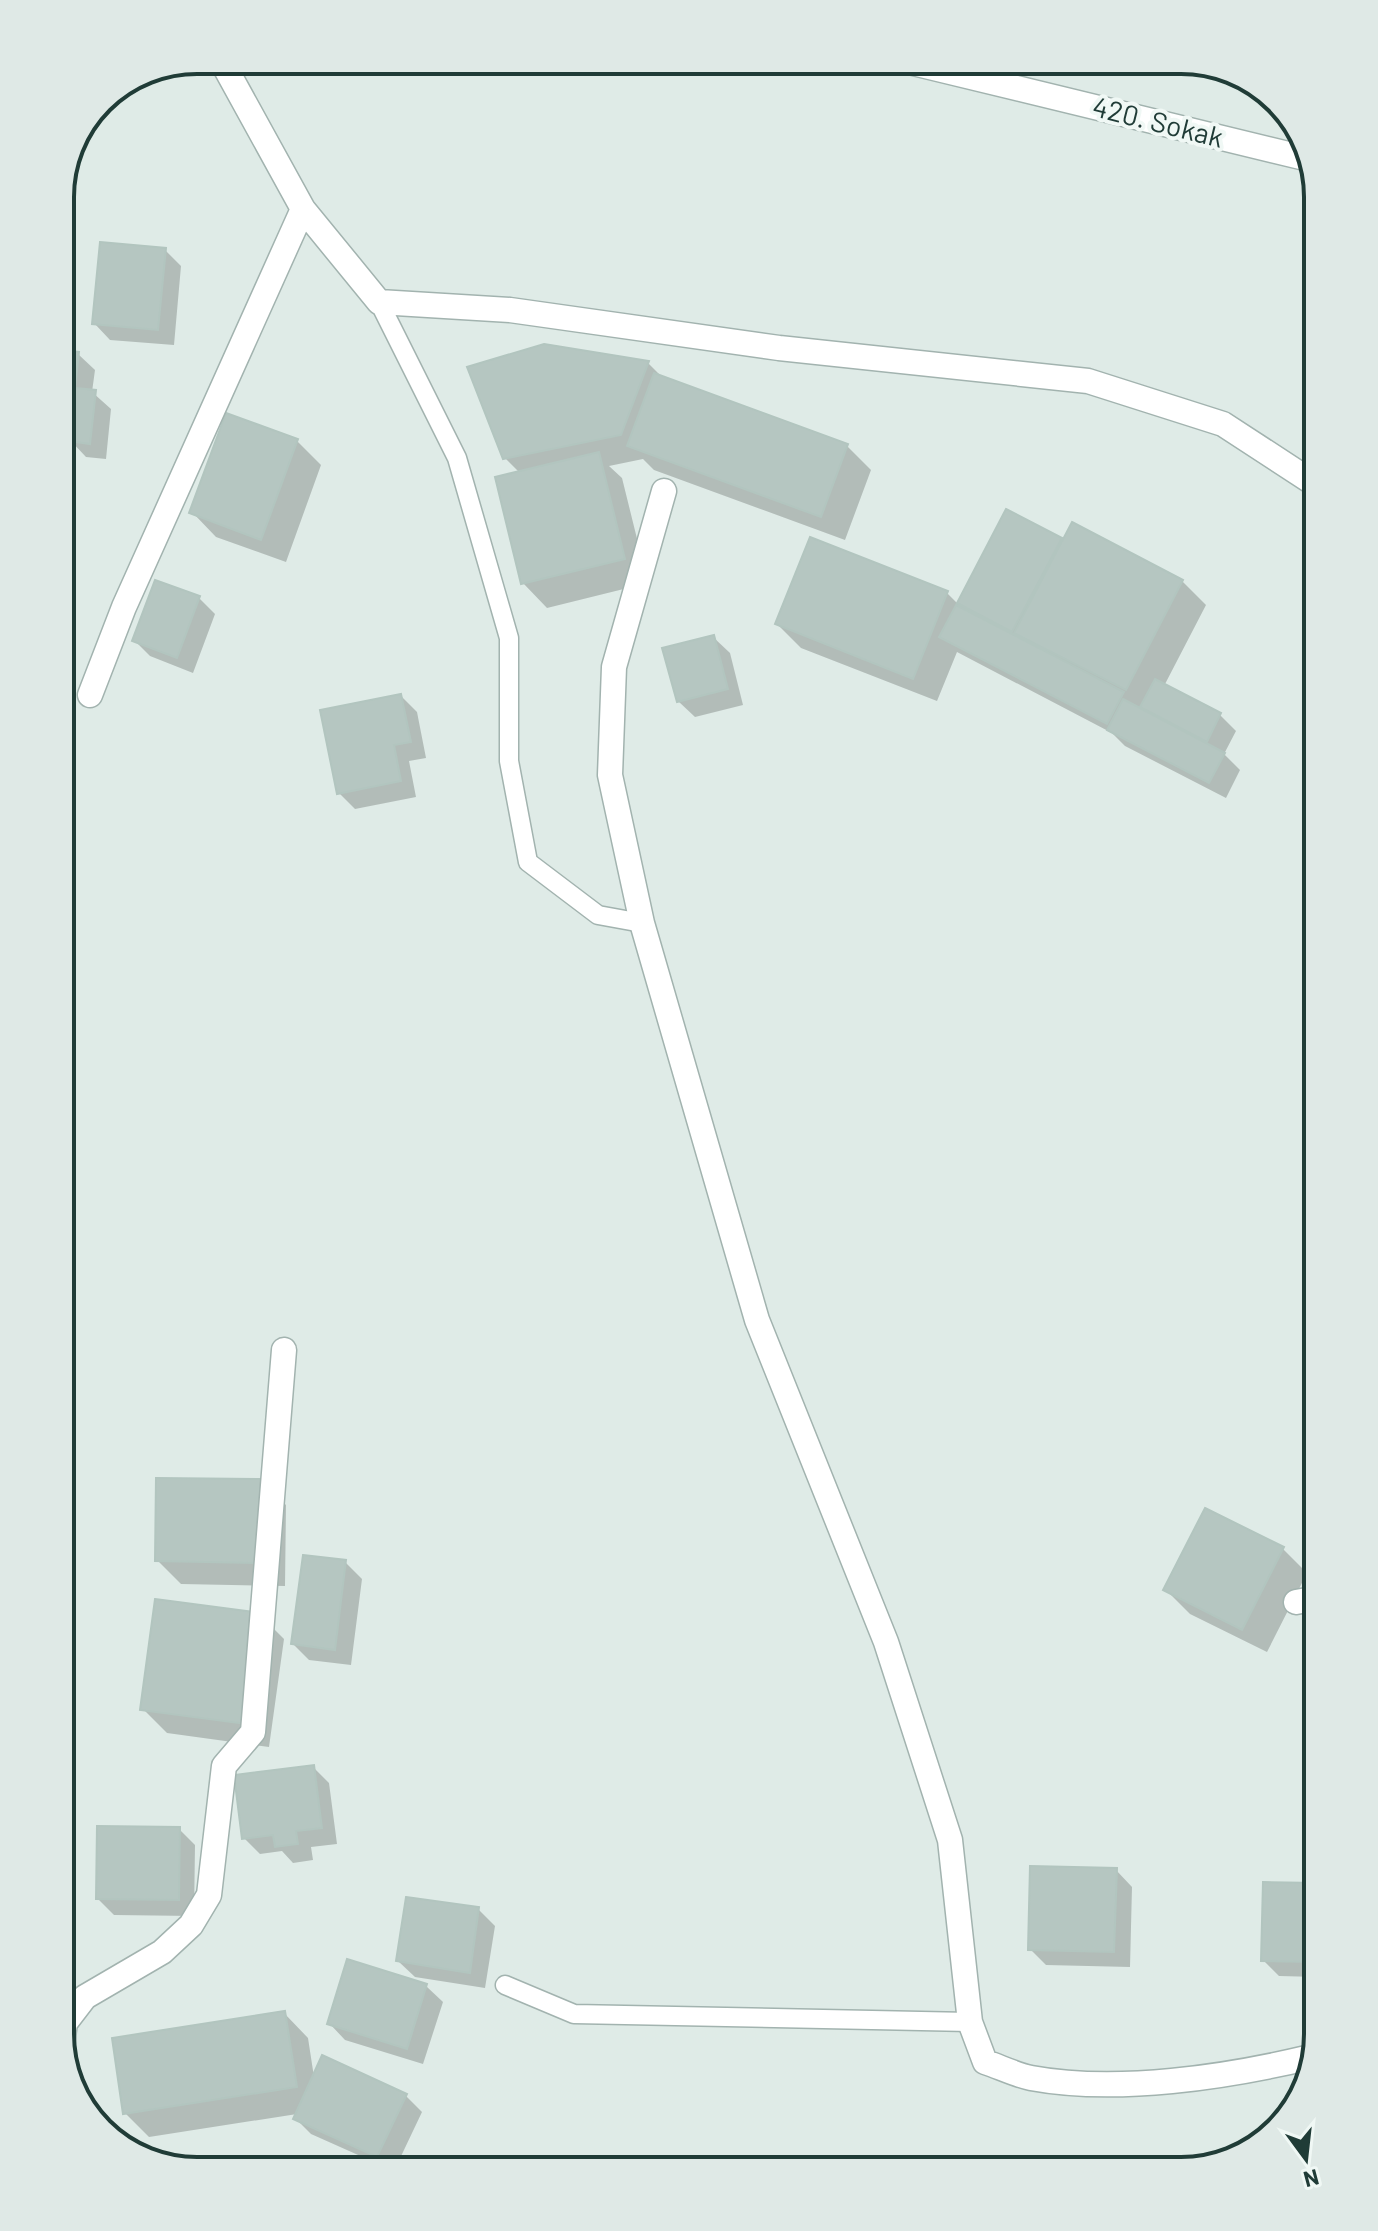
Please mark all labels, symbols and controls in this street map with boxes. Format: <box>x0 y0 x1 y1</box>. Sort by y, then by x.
street label: 420. Sokak <box>1089 88 1227 154</box>
north arrow <box>1266 2119 1346 2199</box>
text: N <box>1301 2165 1322 2194</box>

